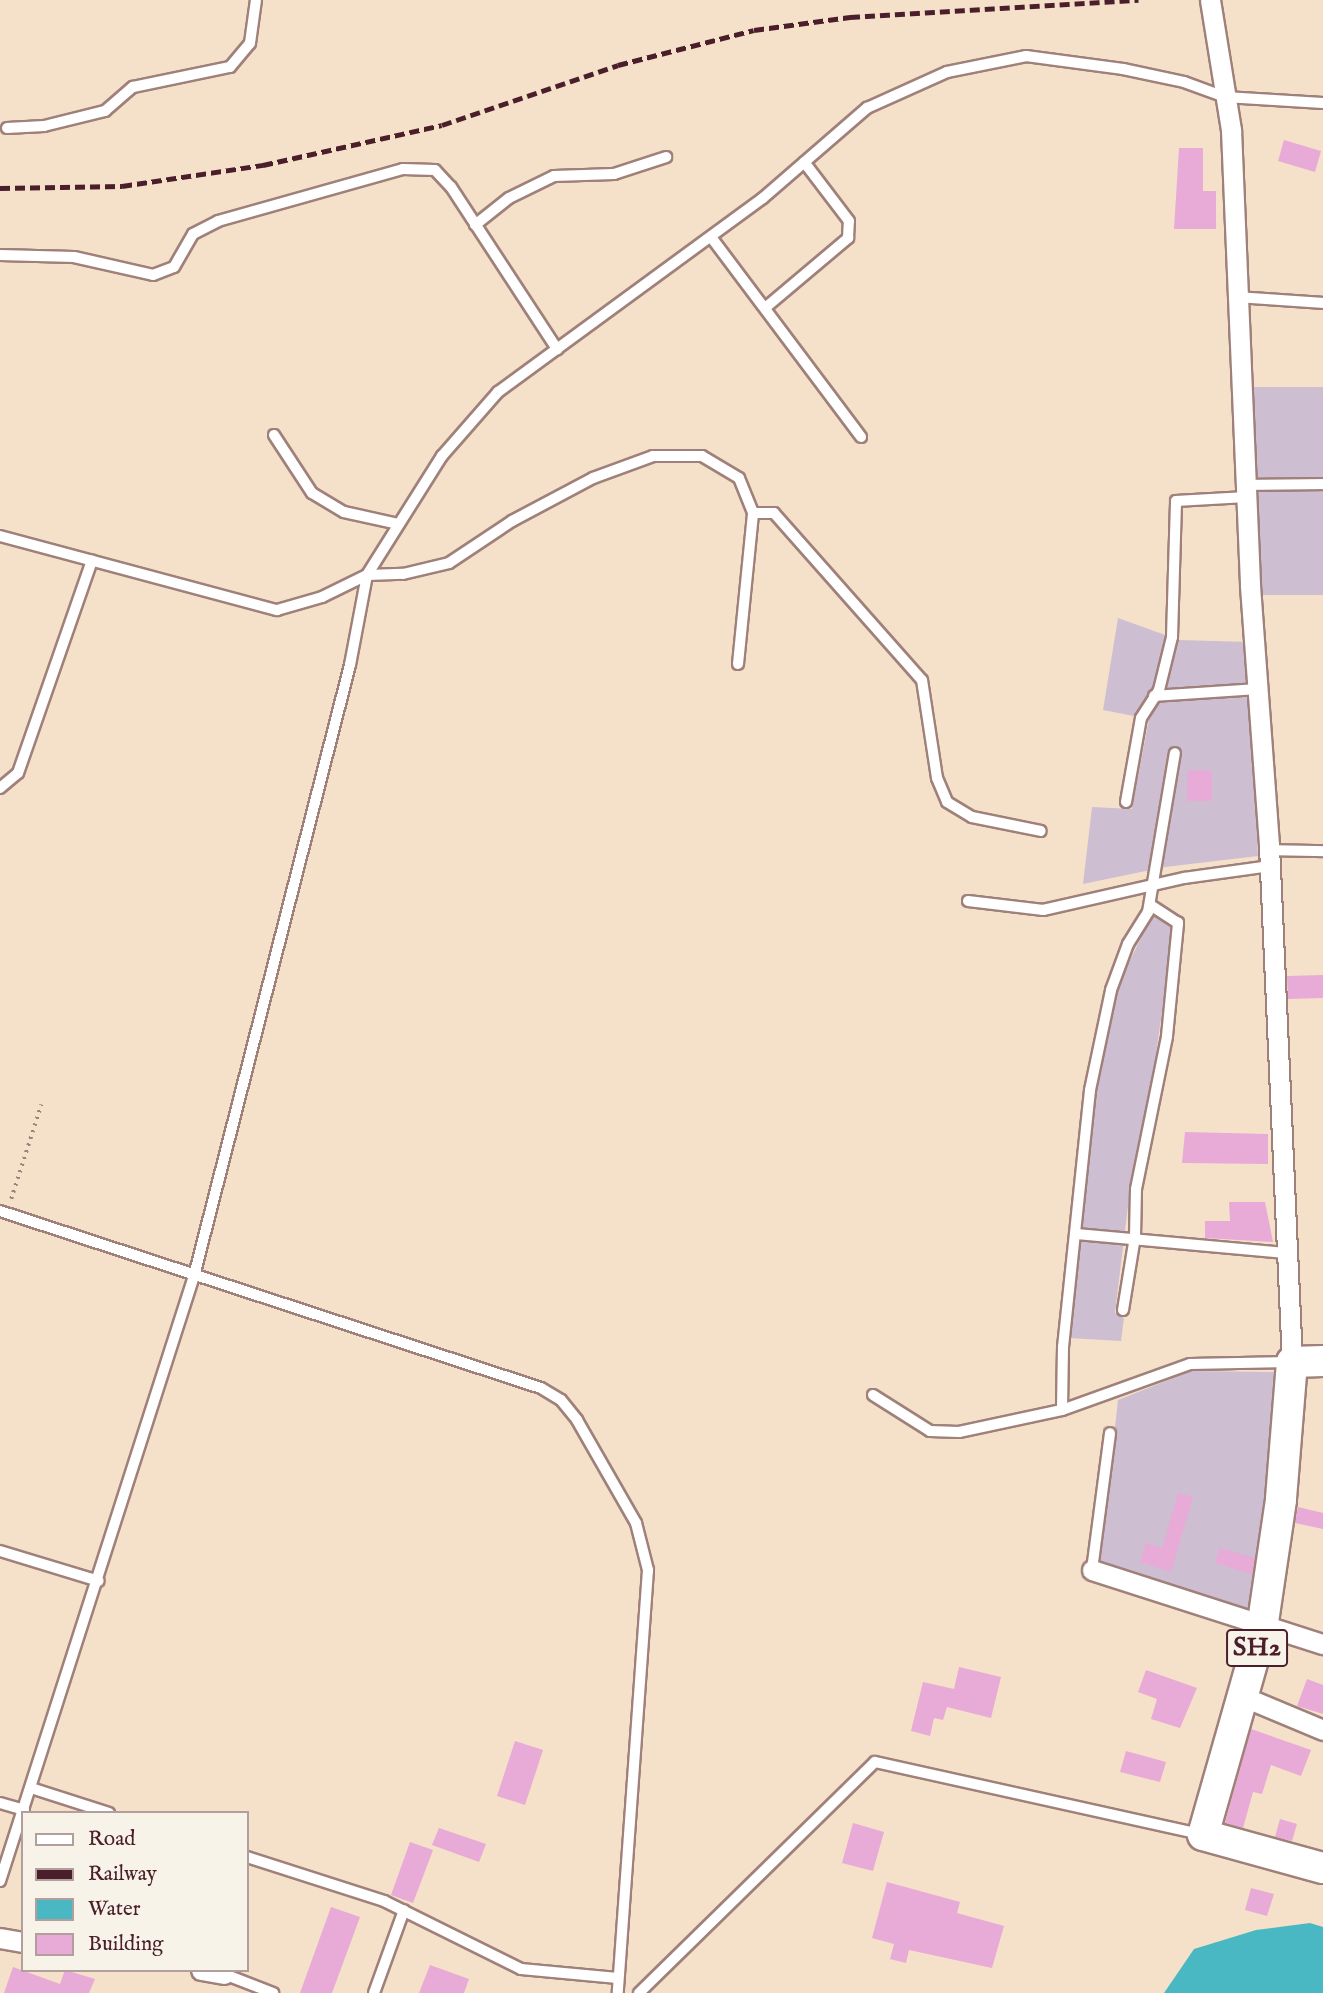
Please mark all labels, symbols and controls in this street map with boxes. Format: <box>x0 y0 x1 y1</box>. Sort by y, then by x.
road number: SH2 <box>1226 1625 1288 1670</box>
legend <box>21 1811 248 1972</box>
text: Road <box>88 1826 135 1853</box>
text: Railway <box>88 1861 157 1888</box>
text: Water <box>88 1896 140 1923</box>
text: Building <box>88 1931 163 1958</box>

